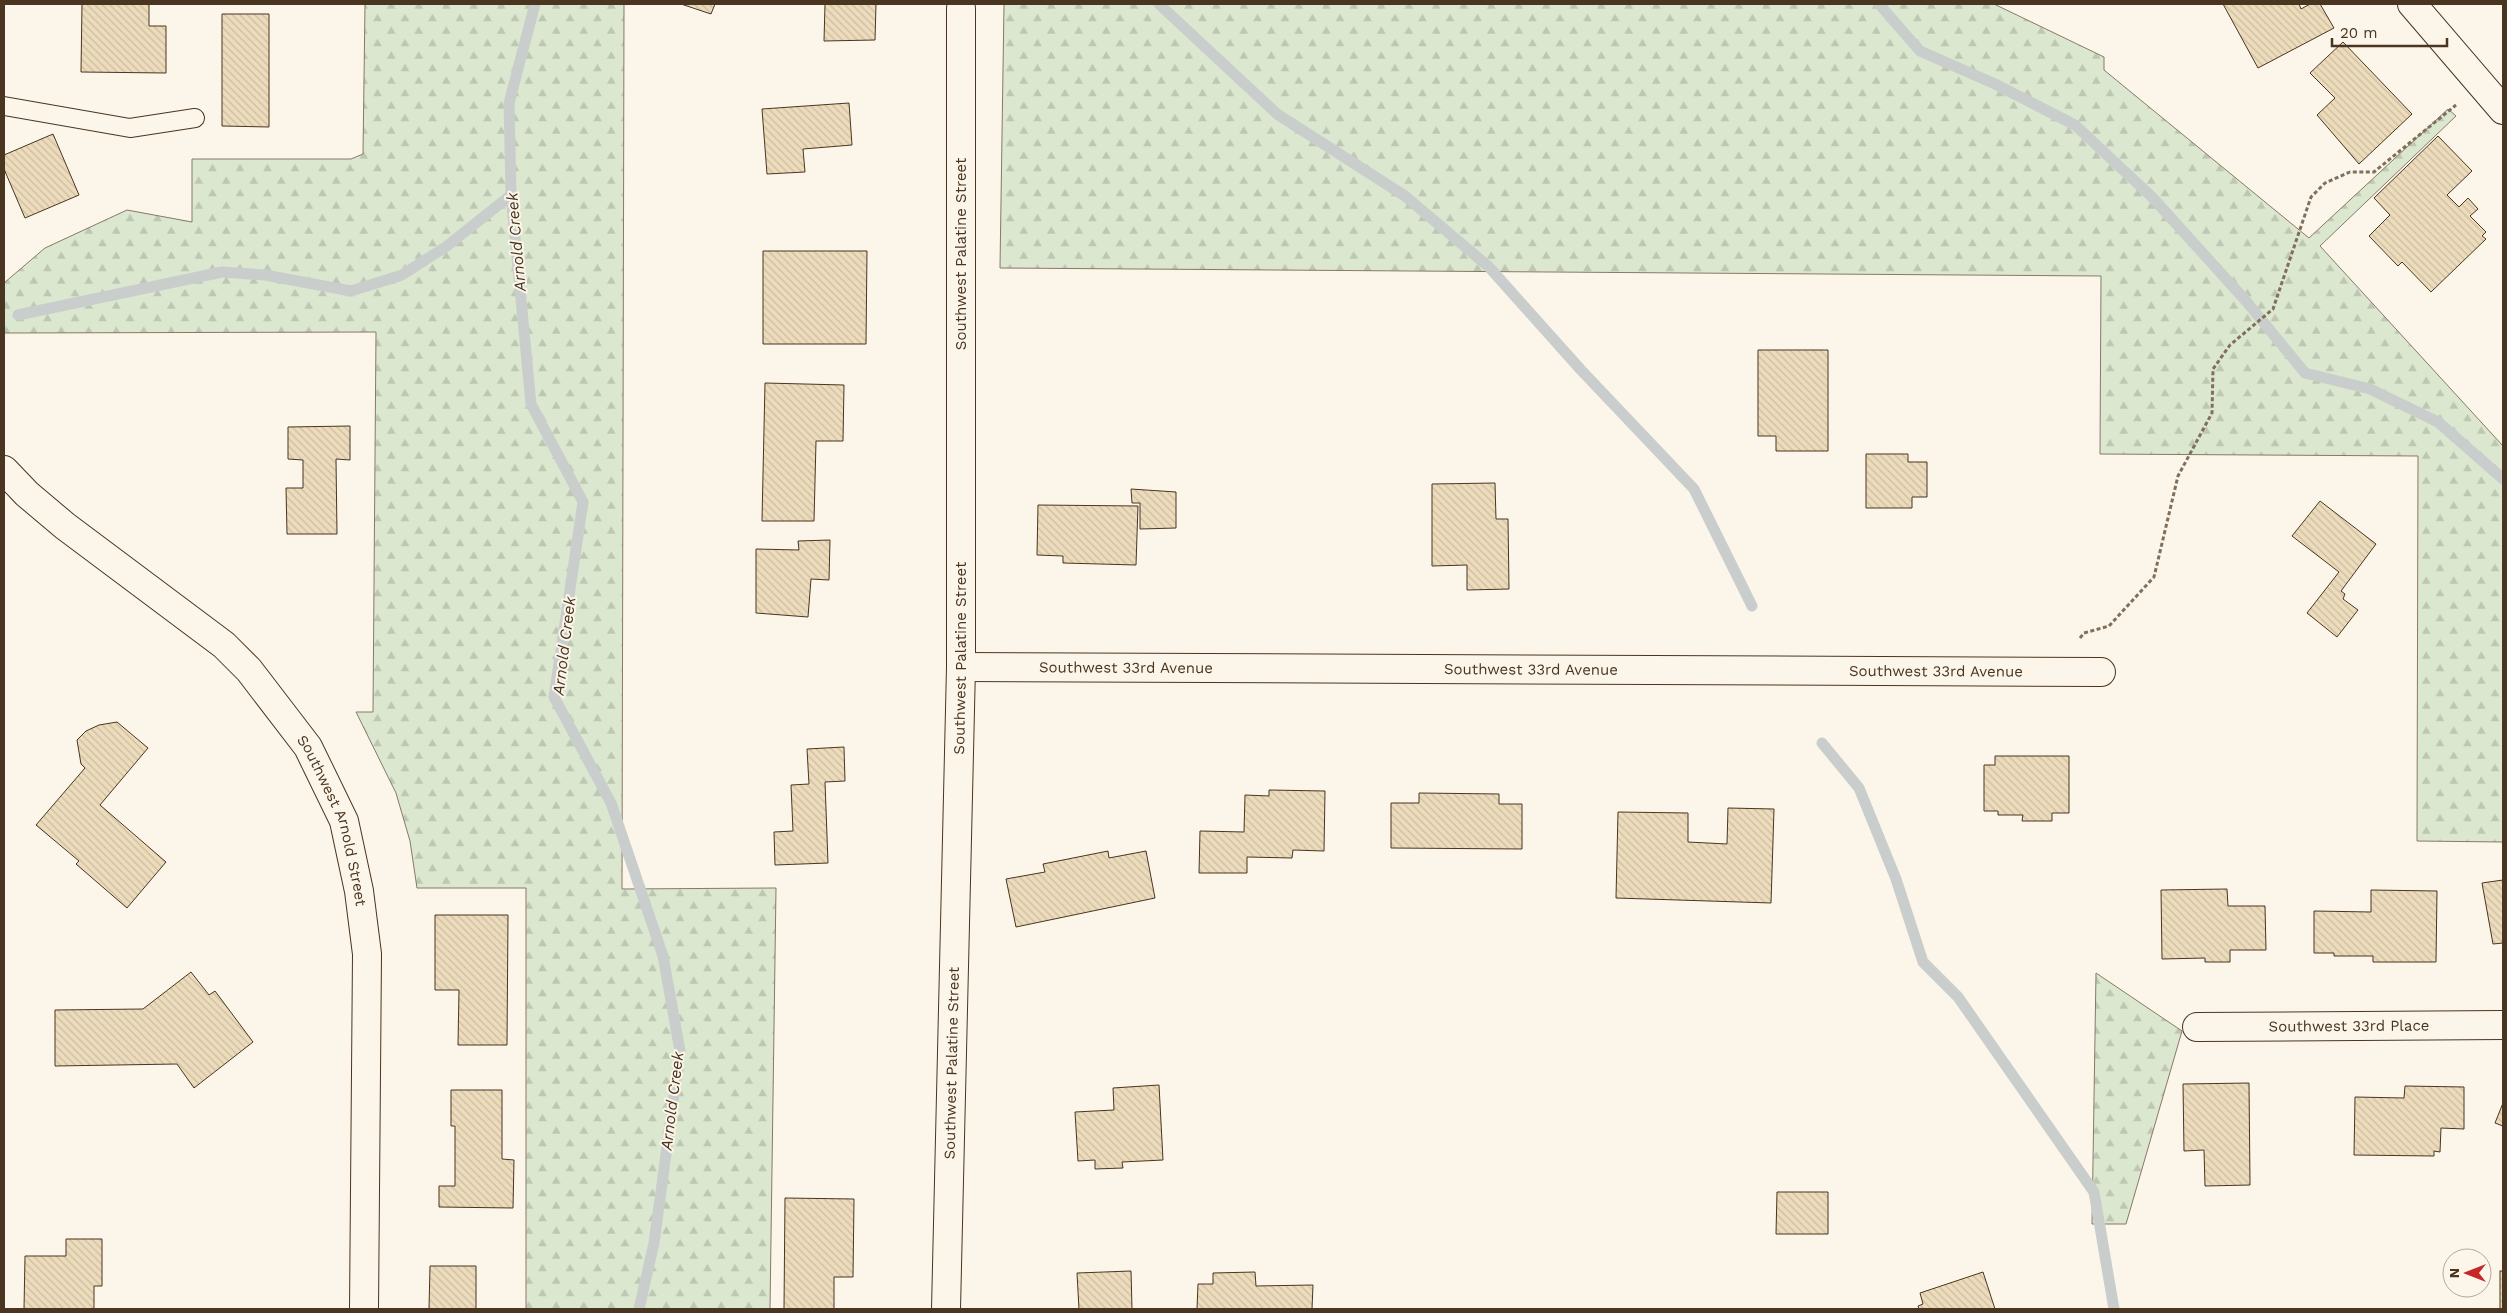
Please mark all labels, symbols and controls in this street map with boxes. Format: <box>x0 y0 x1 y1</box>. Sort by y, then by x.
scale bar <box>2332 15 2447 47</box>
text: 20 m <box>2340 24 2378 42</box>
street label: Southwest Palatine Street <box>952 157 970 350</box>
water label: Arnold Creek <box>502 191 530 293</box>
street label: Southwest Palatine Street <box>950 561 970 755</box>
water label: Arnold Creek <box>548 594 580 697</box>
street label: Southwest 33rd Avenue <box>1039 658 1213 677</box>
street label: Southwest 33rd Avenue <box>1444 660 1618 679</box>
street label: Southwest 33rd Avenue <box>1849 662 2023 681</box>
street label: Southwest Arnold Street <box>293 731 370 908</box>
street label: Southwest Palatine Street <box>940 966 963 1160</box>
street label: Southwest 33rd Place <box>2268 1016 2430 1036</box>
water label: Arnold Creek <box>656 1049 688 1152</box>
north arrow <box>2442 1248 2492 1298</box>
text: N <box>2446 1268 2462 1278</box>

